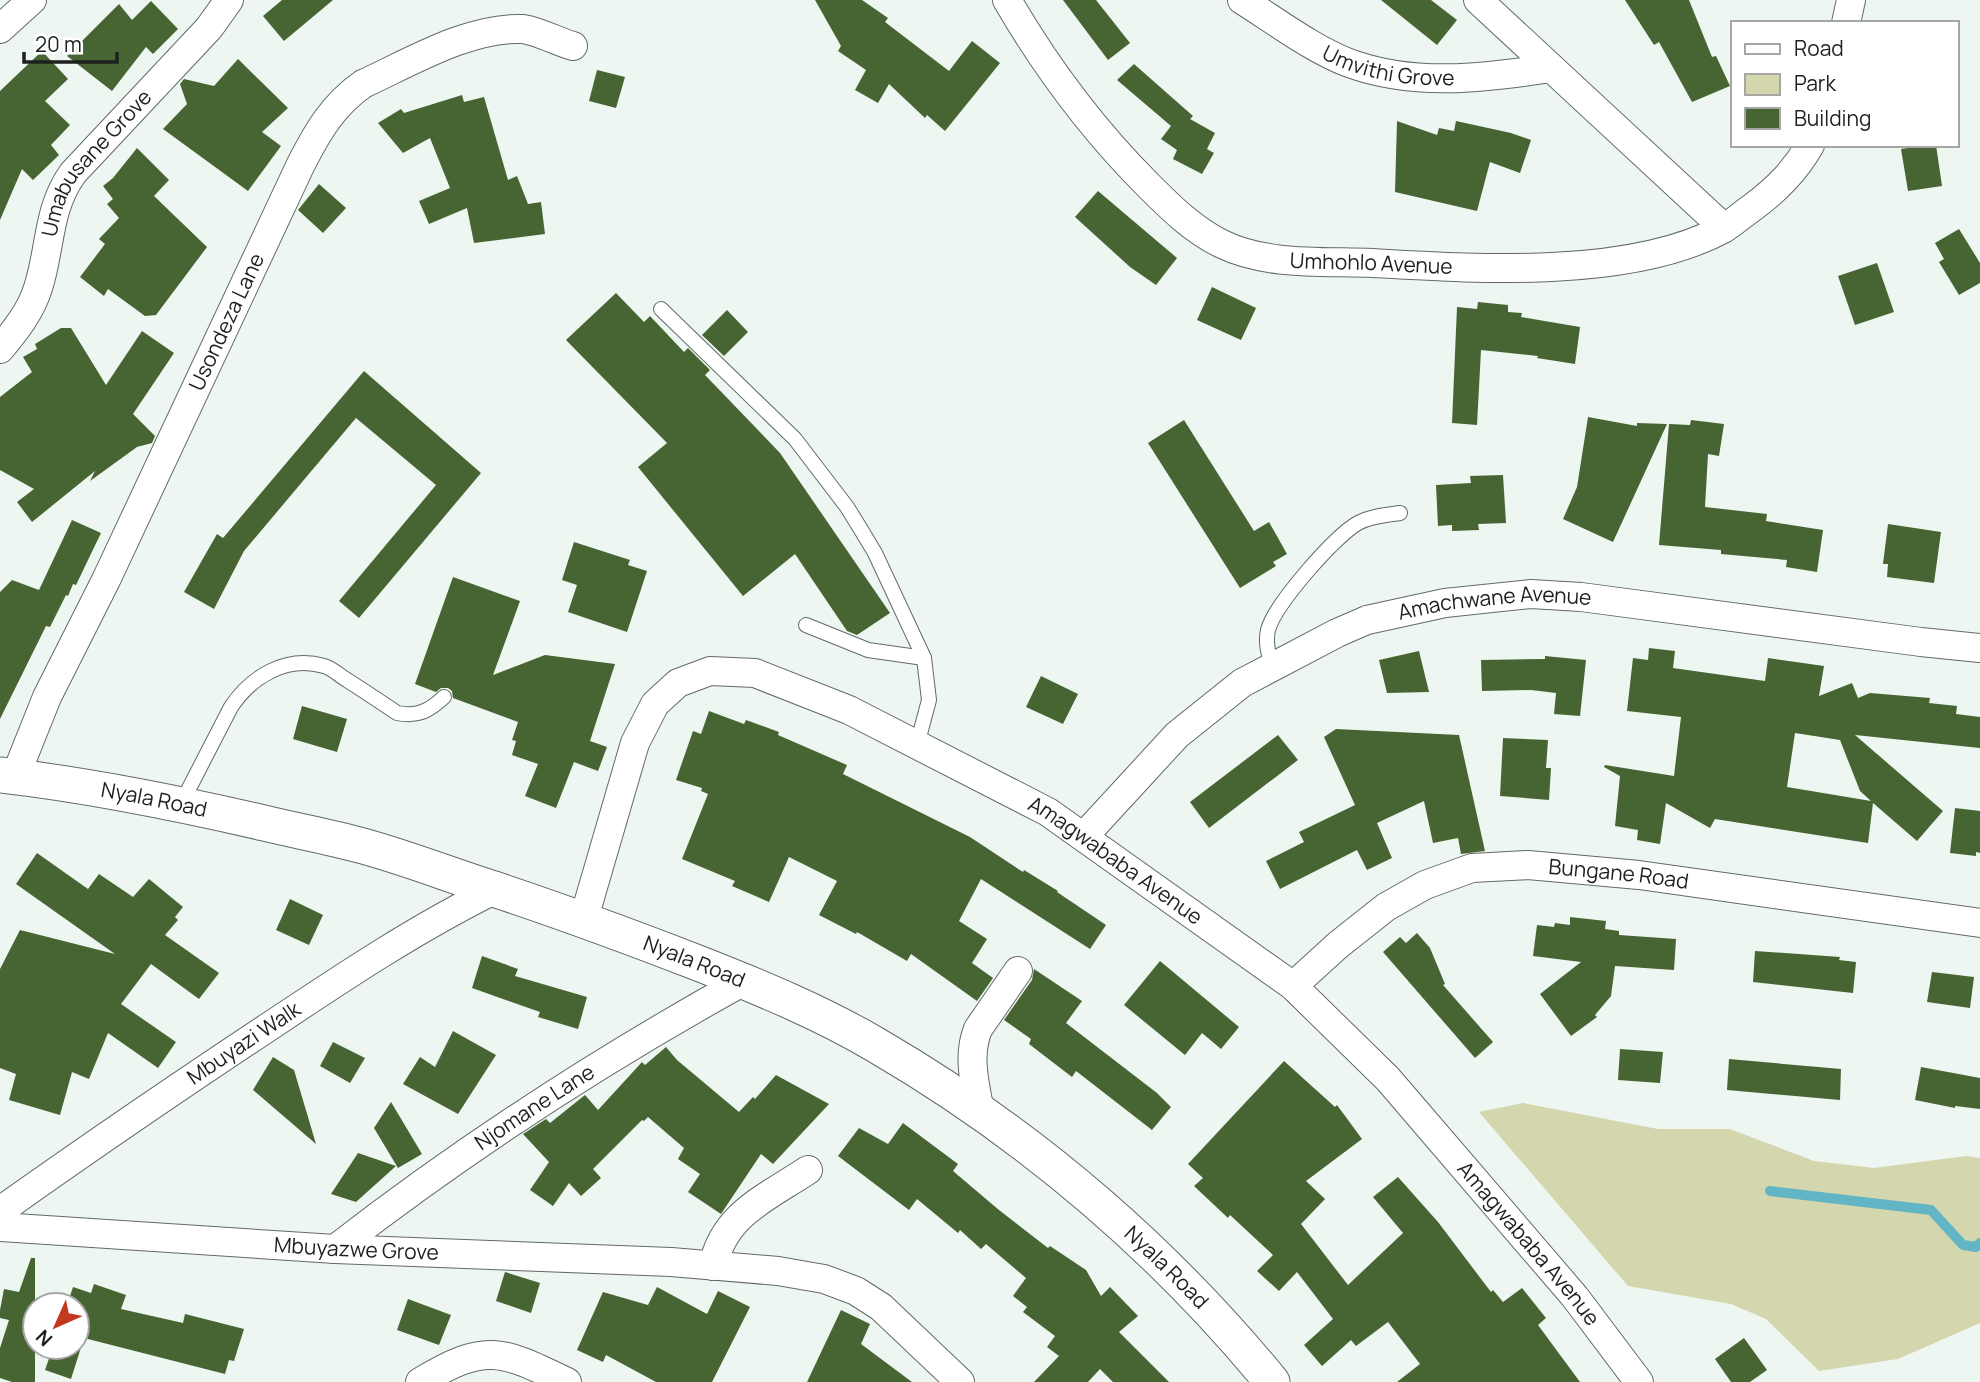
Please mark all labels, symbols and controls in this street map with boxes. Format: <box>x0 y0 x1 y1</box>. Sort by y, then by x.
scale bar <box>24 21 117 65</box>
legend <box>1731 21 1959 147</box>
text: 20 m <box>35 30 82 58</box>
text: Road <box>1794 34 1844 62</box>
street label: Umvithi Grove <box>1318 38 1455 91</box>
text: Park <box>1794 69 1836 97</box>
street label: Umabusane Grove <box>34 83 157 239</box>
text: Building <box>1794 104 1871 132</box>
street label: Umhohlo Avenue <box>1289 246 1453 280</box>
street label: Usondeza Lane <box>182 248 270 395</box>
street label: Amachwane Avenue <box>1395 579 1593 626</box>
street label: Nyala Road <box>99 775 210 823</box>
street label: Amagwababa Avenue <box>1024 789 1209 930</box>
street label: Bungane Road <box>1547 852 1691 895</box>
street label: Nyala Road <box>640 928 750 993</box>
street label: Mbuyazi Walk <box>181 994 306 1091</box>
street label: Njomane Lane <box>469 1057 599 1156</box>
street label: Amagwababa Avenue <box>1452 1155 1607 1331</box>
street label: Nyala Road <box>1119 1219 1215 1314</box>
street label: Mbuyazwe Grove <box>273 1230 439 1266</box>
north arrow <box>21 1291 91 1361</box>
text: N <box>30 1324 58 1352</box>

